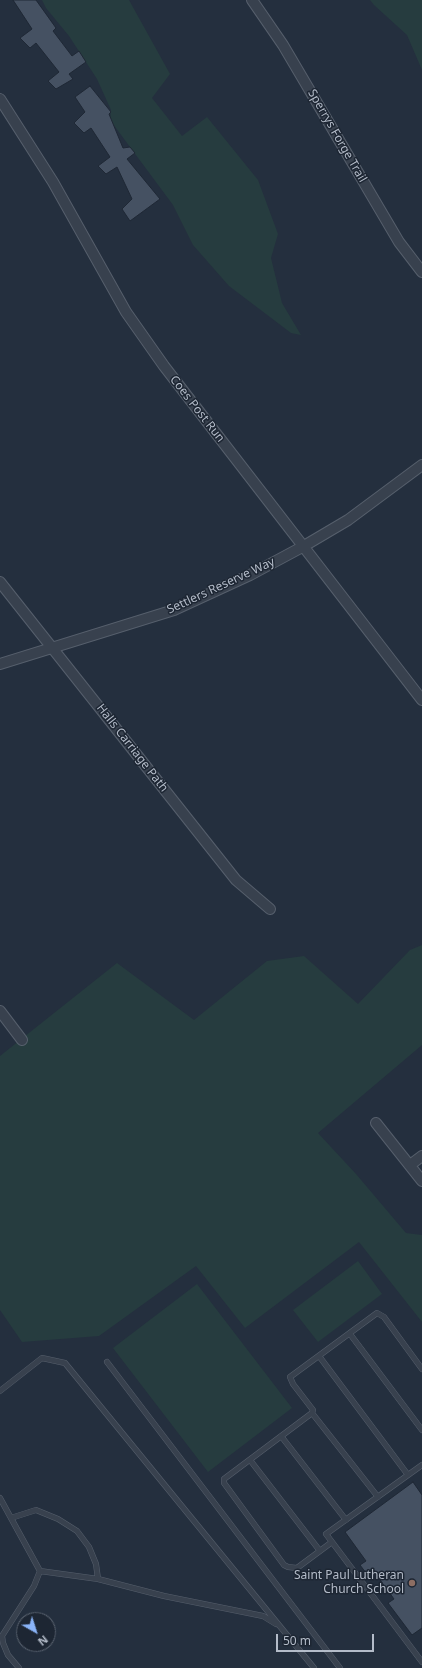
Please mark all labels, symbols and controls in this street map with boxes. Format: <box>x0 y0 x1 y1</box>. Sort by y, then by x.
street label: Sperrys Forge Trail <box>305 87 369 185</box>
street label: Coes Post Run <box>167 373 227 445</box>
street label: Settlers Reserve Way <box>165 555 277 617</box>
street label: Halls Carriage Path <box>93 701 171 795</box>
place label: Saint Paul Lutheran Church School <box>294 1569 404 1597</box>
marker: Saint Paul Lutheran Church School <box>407 1578 417 1588</box>
north arrow <box>16 1612 56 1652</box>
scale bar <box>278 1626 376 1652</box>
text: N <box>35 1632 51 1650</box>
text: 50 m <box>283 1632 311 1649</box>

